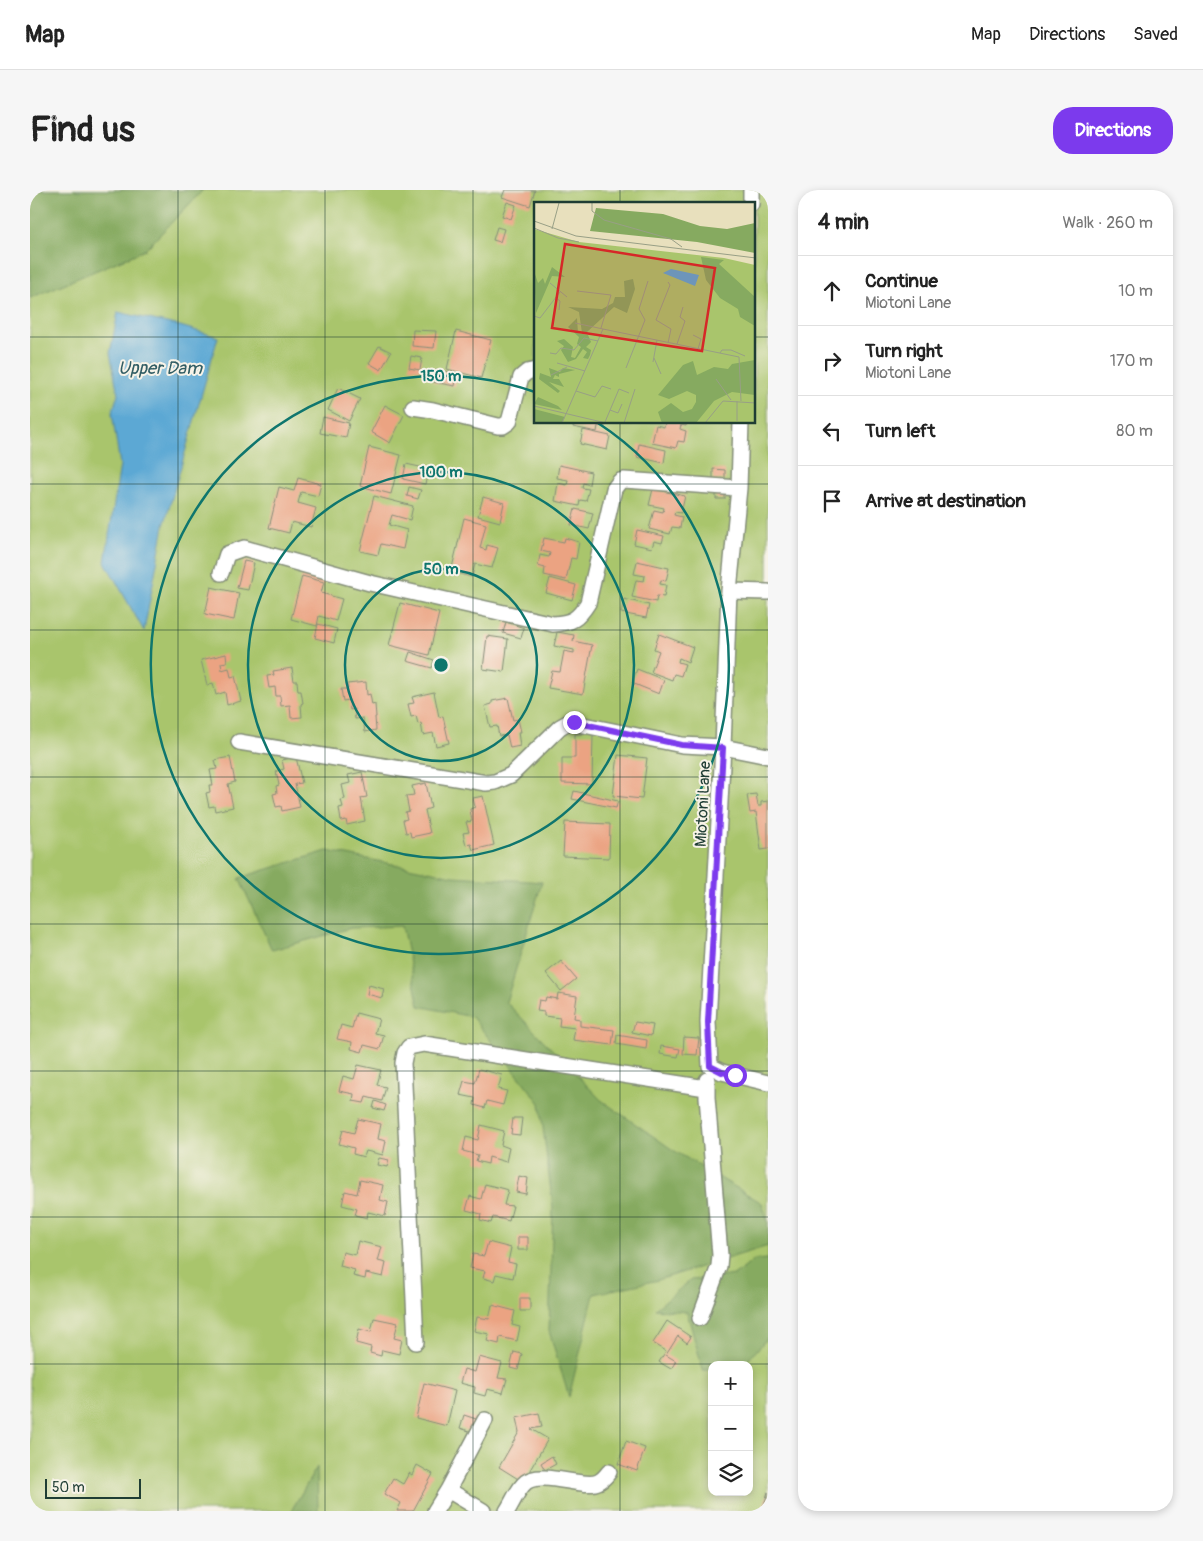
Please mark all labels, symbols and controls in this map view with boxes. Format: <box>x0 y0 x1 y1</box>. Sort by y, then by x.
text: Map <box>25 20 65 49</box>
text: Map <box>971 23 1001 46</box>
text: Directions <box>1029 23 1105 46</box>
text: Saved <box>1133 23 1178 46</box>
button: Directions <box>1053 107 1173 154</box>
text: Find us <box>30 108 135 152</box>
inset map <box>534 202 756 424</box>
text: 4 min <box>818 209 869 236</box>
text: Walk · 260 m <box>1062 213 1153 233</box>
text: Continue <box>865 269 938 293</box>
icon: ahead <box>818 277 846 305</box>
text: 10 m <box>1118 281 1153 301</box>
text: Miotoni Lane <box>865 293 951 313</box>
text: Turn right <box>865 339 943 363</box>
icon: right <box>818 347 846 375</box>
text: 170 m <box>1110 351 1153 371</box>
water label: Upper Dam <box>118 357 203 380</box>
text: Miotoni Lane <box>865 363 951 383</box>
text: 150 m <box>421 367 461 386</box>
icon: left <box>818 417 846 445</box>
text: Turn left <box>865 419 935 443</box>
text: 80 m <box>1116 421 1153 441</box>
text: 100 m <box>420 463 462 482</box>
icon: arrive <box>818 487 846 515</box>
text: Arrive at destination <box>865 489 1026 513</box>
text: 50 m <box>424 560 458 579</box>
centre of rings <box>432 656 450 674</box>
route end <box>563 711 586 734</box>
street label: Miotoni Lane <box>691 760 715 848</box>
route start <box>724 1064 747 1087</box>
map controls <box>708 1361 753 1496</box>
button: + <box>708 1361 753 1406</box>
button: − <box>708 1406 753 1451</box>
button: layers <box>708 1451 753 1496</box>
scale bar <box>45 1476 141 1499</box>
text: 50 m <box>52 1479 85 1496</box>

